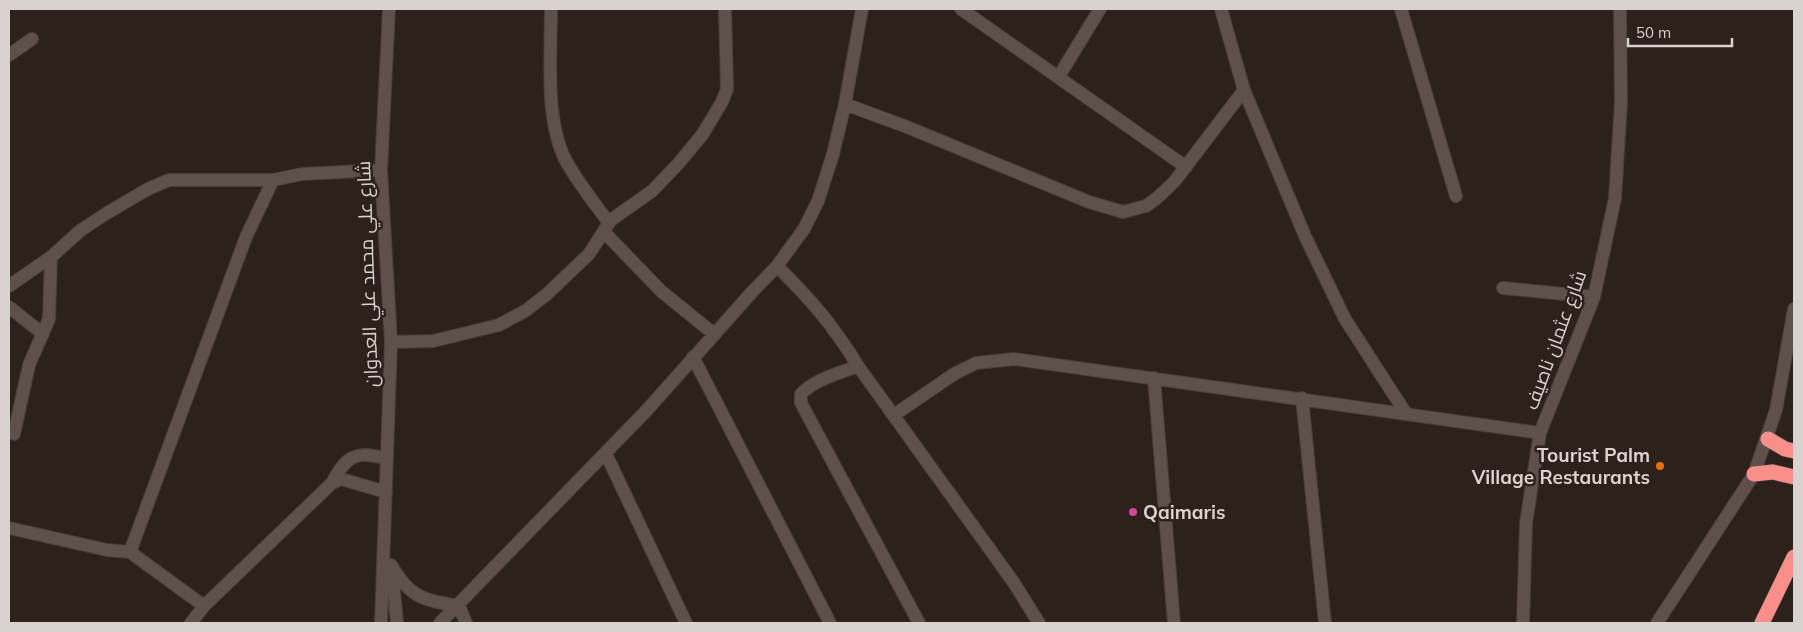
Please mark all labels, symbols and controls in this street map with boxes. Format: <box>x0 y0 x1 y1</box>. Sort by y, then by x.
scale bar <box>1628 15 1732 47</box>
text: 50 m <box>1636 23 1671 42</box>
street label: شارع علي محمد علي العدوان <box>351 160 386 388</box>
street label: شارع عثمان ناصيف <box>1519 267 1593 414</box>
place label: Tourist Palm Village Restaurants <box>1471 443 1650 489</box>
marker: Tourist Palm Village Restaurants <box>1654 460 1666 472</box>
place label: Qaimaris <box>1143 500 1226 524</box>
marker: Qaimaris <box>1127 506 1139 518</box>

